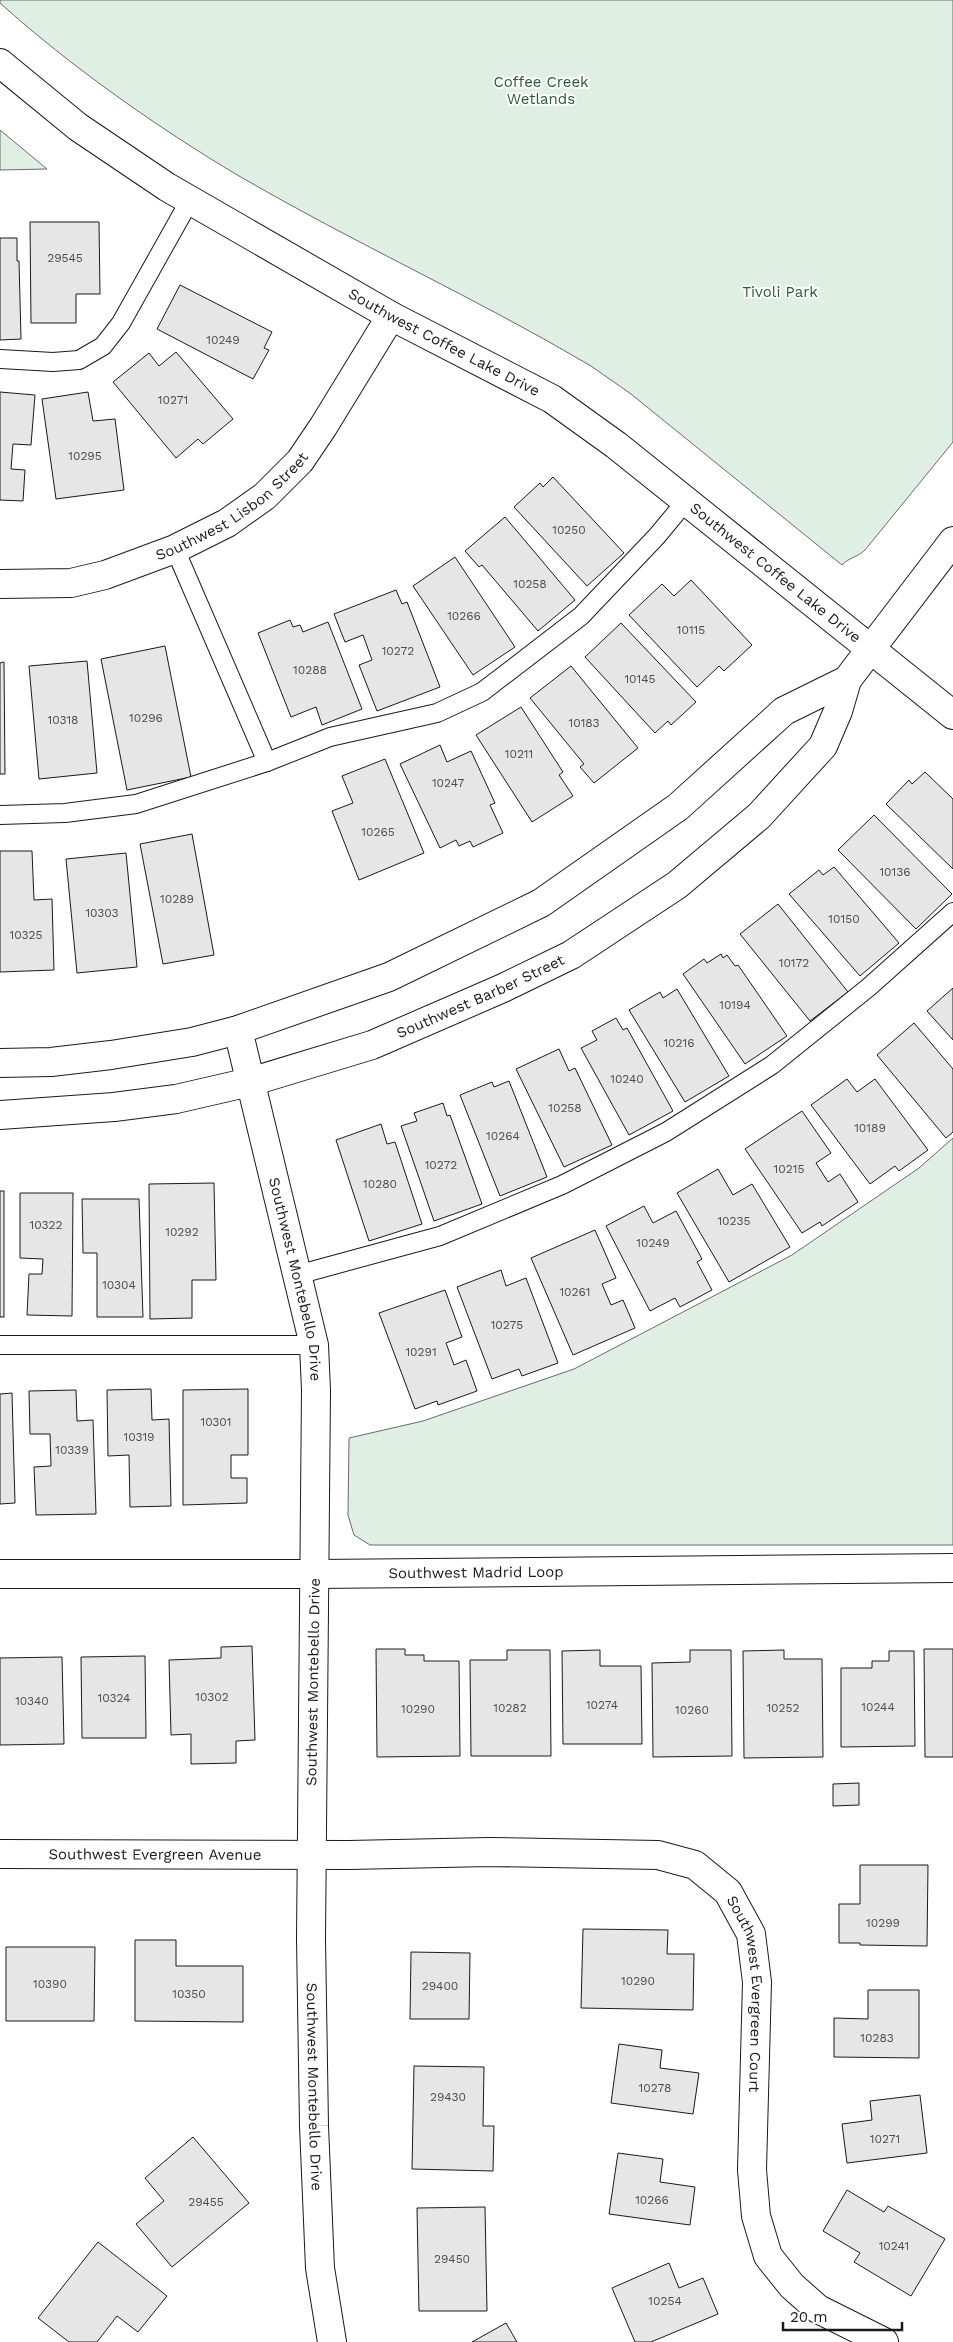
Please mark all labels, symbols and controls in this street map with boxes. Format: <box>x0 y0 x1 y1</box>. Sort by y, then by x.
park label: Coffee Creek Wetlands <box>493 73 589 108</box>
house number: 29545 <box>47 251 83 265</box>
park label: Tivoli Park <box>742 283 818 301</box>
street label: Southwest Coffee Lake Drive <box>345 284 543 400</box>
house number: 10249 <box>206 333 240 347</box>
house number: 10271 <box>158 393 188 407</box>
street label: Southwest Lisbon Street <box>153 448 313 564</box>
house number: 10295 <box>68 449 102 463</box>
street label: Southwest Coffee Lake Drive <box>686 499 864 647</box>
house number: 10250 <box>552 523 586 537</box>
house number: 10258 <box>513 577 547 591</box>
house number: 10266 <box>447 609 481 623</box>
house number: 10115 <box>677 623 705 637</box>
house number: 10272 <box>382 644 414 658</box>
house number: 10288 <box>293 663 327 677</box>
house number: 10145 <box>624 672 656 686</box>
house number: 10296 <box>129 711 163 725</box>
house number: 10318 <box>48 713 78 727</box>
house number: 10183 <box>569 716 599 730</box>
house number: 10211 <box>505 747 533 761</box>
house number: 10247 <box>432 776 464 790</box>
house number: 10265 <box>361 825 395 839</box>
house number: 10136 <box>879 865 911 879</box>
house number: 10289 <box>160 892 194 906</box>
house number: 10303 <box>85 906 119 920</box>
house number: 10150 <box>828 912 860 926</box>
house number: 10325 <box>10 928 42 942</box>
street label: Southwest Barber Street <box>394 950 568 1042</box>
house number: 10172 <box>779 956 809 970</box>
house number: 10194 <box>719 998 751 1012</box>
house number: 10216 <box>663 1036 695 1050</box>
house number: 10240 <box>610 1072 644 1086</box>
house number: 10258 <box>548 1101 582 1115</box>
house number: 10189 <box>854 1121 886 1135</box>
house number: 10264 <box>486 1129 520 1143</box>
house number: 10272 <box>425 1158 457 1172</box>
house number: 10215 <box>774 1162 804 1176</box>
street label: Southwest Montebello Drive <box>265 1176 325 1381</box>
house number: 10280 <box>363 1177 397 1191</box>
house number: 10235 <box>717 1214 751 1228</box>
house number: 10322 <box>30 1218 62 1232</box>
house number: 10292 <box>165 1225 199 1239</box>
house number: 10249 <box>636 1236 670 1250</box>
house number: 10304 <box>102 1278 136 1292</box>
house number: 10261 <box>559 1285 591 1299</box>
house number: 10275 <box>491 1318 523 1332</box>
house number: 10291 <box>405 1345 437 1359</box>
house number: 10301 <box>200 1415 232 1429</box>
house number: 10319 <box>124 1430 154 1444</box>
house number: 10339 <box>55 1443 89 1457</box>
street label: Southwest Madrid Loop <box>388 1563 564 1582</box>
street label: Southwest Montebello Drive <box>302 1578 324 1786</box>
house number: 10302 <box>195 1690 229 1704</box>
house number: 10324 <box>98 1691 130 1705</box>
house number: 10340 <box>15 1694 49 1708</box>
house number: 10274 <box>586 1698 618 1712</box>
house number: 10244 <box>861 1700 895 1714</box>
house number: 10282 <box>493 1701 527 1715</box>
house number: 10252 <box>766 1701 800 1715</box>
house number: 10290 <box>401 1702 435 1716</box>
house number: 10260 <box>675 1703 709 1717</box>
street label: Southwest Evergreen Avenue <box>48 1845 262 1864</box>
street label: Southwest Evergreen Court <box>723 1892 766 2093</box>
house number: 10299 <box>866 1916 900 1930</box>
house number: 10290 <box>621 1974 655 1988</box>
house number: 10390 <box>33 1977 67 1991</box>
house number: 29400 <box>422 1979 458 1993</box>
street label: Southwest Montebello Drive <box>303 1983 326 2191</box>
house number: 10350 <box>172 1987 206 2001</box>
house number: 10283 <box>860 2031 894 2045</box>
house number: 10278 <box>639 2081 671 2095</box>
house number: 29430 <box>430 2090 466 2104</box>
house number: 10271 <box>870 2132 900 2146</box>
house number: 10266 <box>635 2193 669 2207</box>
house number: 29455 <box>188 2195 224 2209</box>
house number: 10241 <box>879 2239 909 2253</box>
house number: 29450 <box>434 2252 470 2266</box>
house number: 10254 <box>648 2294 682 2308</box>
scale bar <box>783 2300 902 2332</box>
text: 20 m <box>790 2308 828 2326</box>

